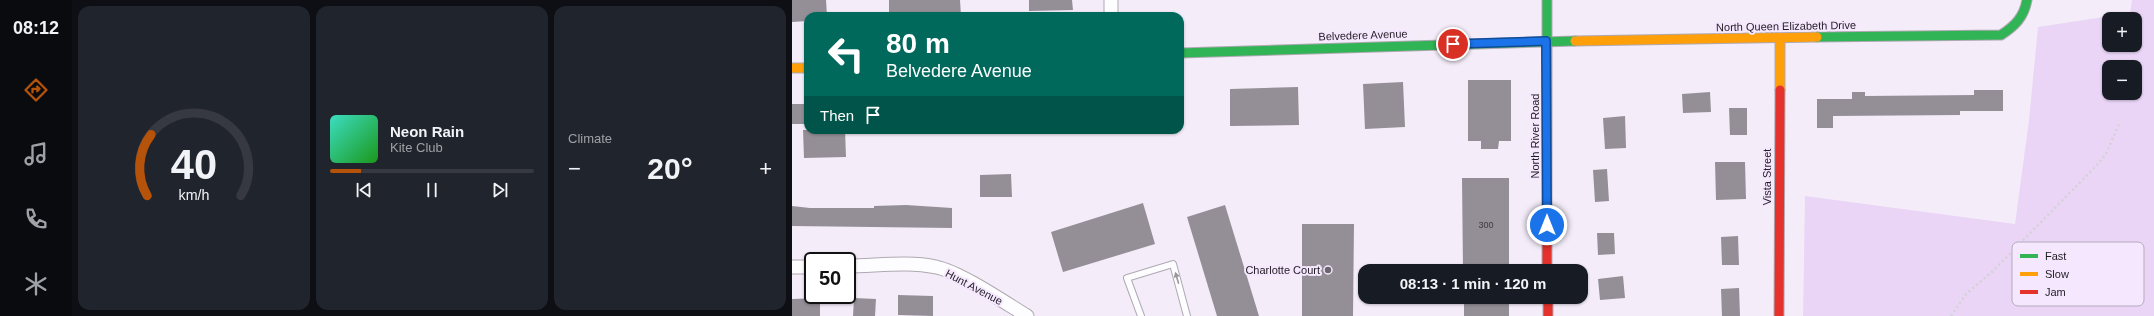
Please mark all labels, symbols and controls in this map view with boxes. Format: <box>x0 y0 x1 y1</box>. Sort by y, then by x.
map controls <box>2102 12 2142 100</box>
button: + <box>2102 12 2142 52</box>
text: 08:12 <box>13 18 59 38</box>
street label: North Queen Elizabeth Drive <box>1716 19 1856 33</box>
street label: Belvedere Avenue <box>1318 27 1408 43</box>
pin <box>1436 27 1470 61</box>
icon: left <box>820 28 872 80</box>
text: 80 m <box>886 28 950 59</box>
icon: arrive <box>1442 33 1464 55</box>
button: − <box>2102 60 2142 100</box>
text: Belvedere Avenue <box>886 61 1032 81</box>
icon: directions <box>22 76 50 104</box>
street label: North River Road <box>1529 94 1541 178</box>
icon: arrive <box>862 104 884 126</box>
text: Then <box>820 107 854 124</box>
text: Neon Rain <box>390 123 464 140</box>
text: Climate <box>568 131 612 146</box>
icon: music <box>22 140 50 168</box>
text: Kite Club <box>390 140 443 155</box>
text: 40 <box>171 141 217 188</box>
street label: Vista Street <box>1761 149 1773 205</box>
text: 20° <box>647 152 693 185</box>
text: − <box>568 156 581 181</box>
text: + <box>759 156 772 181</box>
icon: previous <box>353 179 375 201</box>
icon: pause <box>421 179 443 201</box>
icon: next <box>489 179 511 201</box>
text: km/h <box>179 187 210 203</box>
position arrow <box>1526 204 1568 246</box>
icon: phone <box>22 205 50 233</box>
house number: 300 <box>1478 220 1494 230</box>
legend <box>2012 242 2144 306</box>
text: Fast <box>2045 250 2066 262</box>
speed limit sign: 50 <box>804 252 856 304</box>
place label: Charlotte Court <box>1245 264 1320 276</box>
marker: Charlotte Court <box>1323 265 1333 275</box>
street label: Hunt Avenue <box>943 267 1005 307</box>
text: Slow <box>2045 268 2069 280</box>
icon: climate <box>22 270 50 298</box>
one-way arrow <box>1174 272 1180 284</box>
text: 08:13 · 1 min · 120 m <box>1400 275 1546 292</box>
text: Jam <box>2045 286 2066 298</box>

